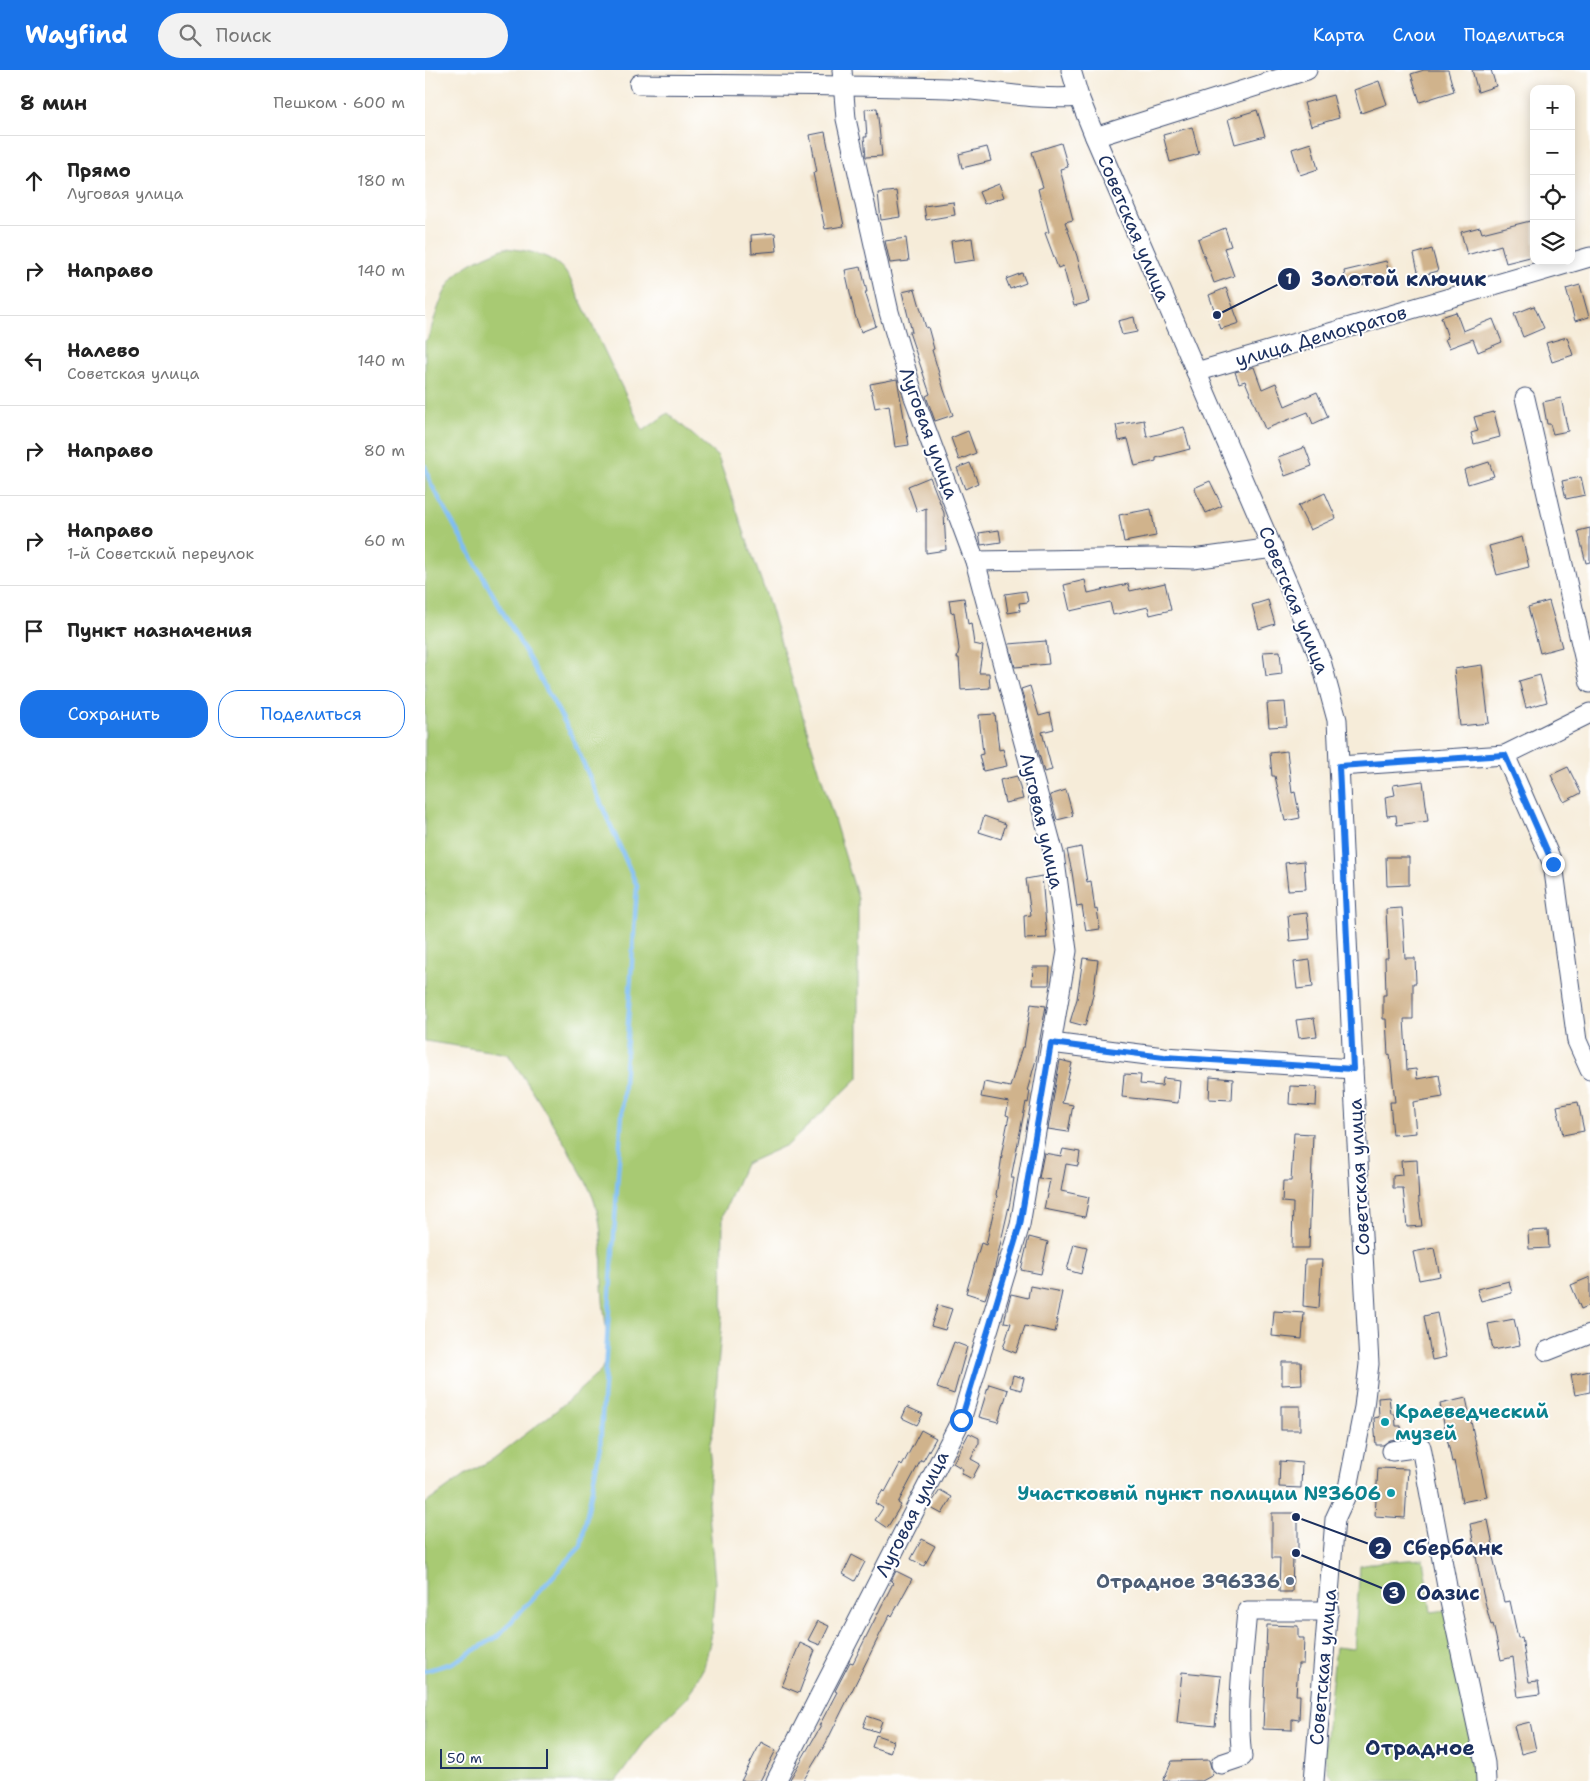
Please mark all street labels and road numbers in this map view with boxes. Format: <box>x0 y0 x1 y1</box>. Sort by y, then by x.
street label: Советская улица <box>1092 151 1176 305</box>
street label: улица Демократов <box>1232 300 1410 372</box>
street label: Луговая улица <box>894 364 964 502</box>
street label: Советская улица <box>1253 522 1335 678</box>
street label: Луговая улица <box>1014 751 1070 891</box>
street label: Советская улица <box>1342 1098 1376 1256</box>
street label: Луговая улица <box>869 1447 955 1581</box>
street label: Советская улица <box>1304 1587 1342 1746</box>

